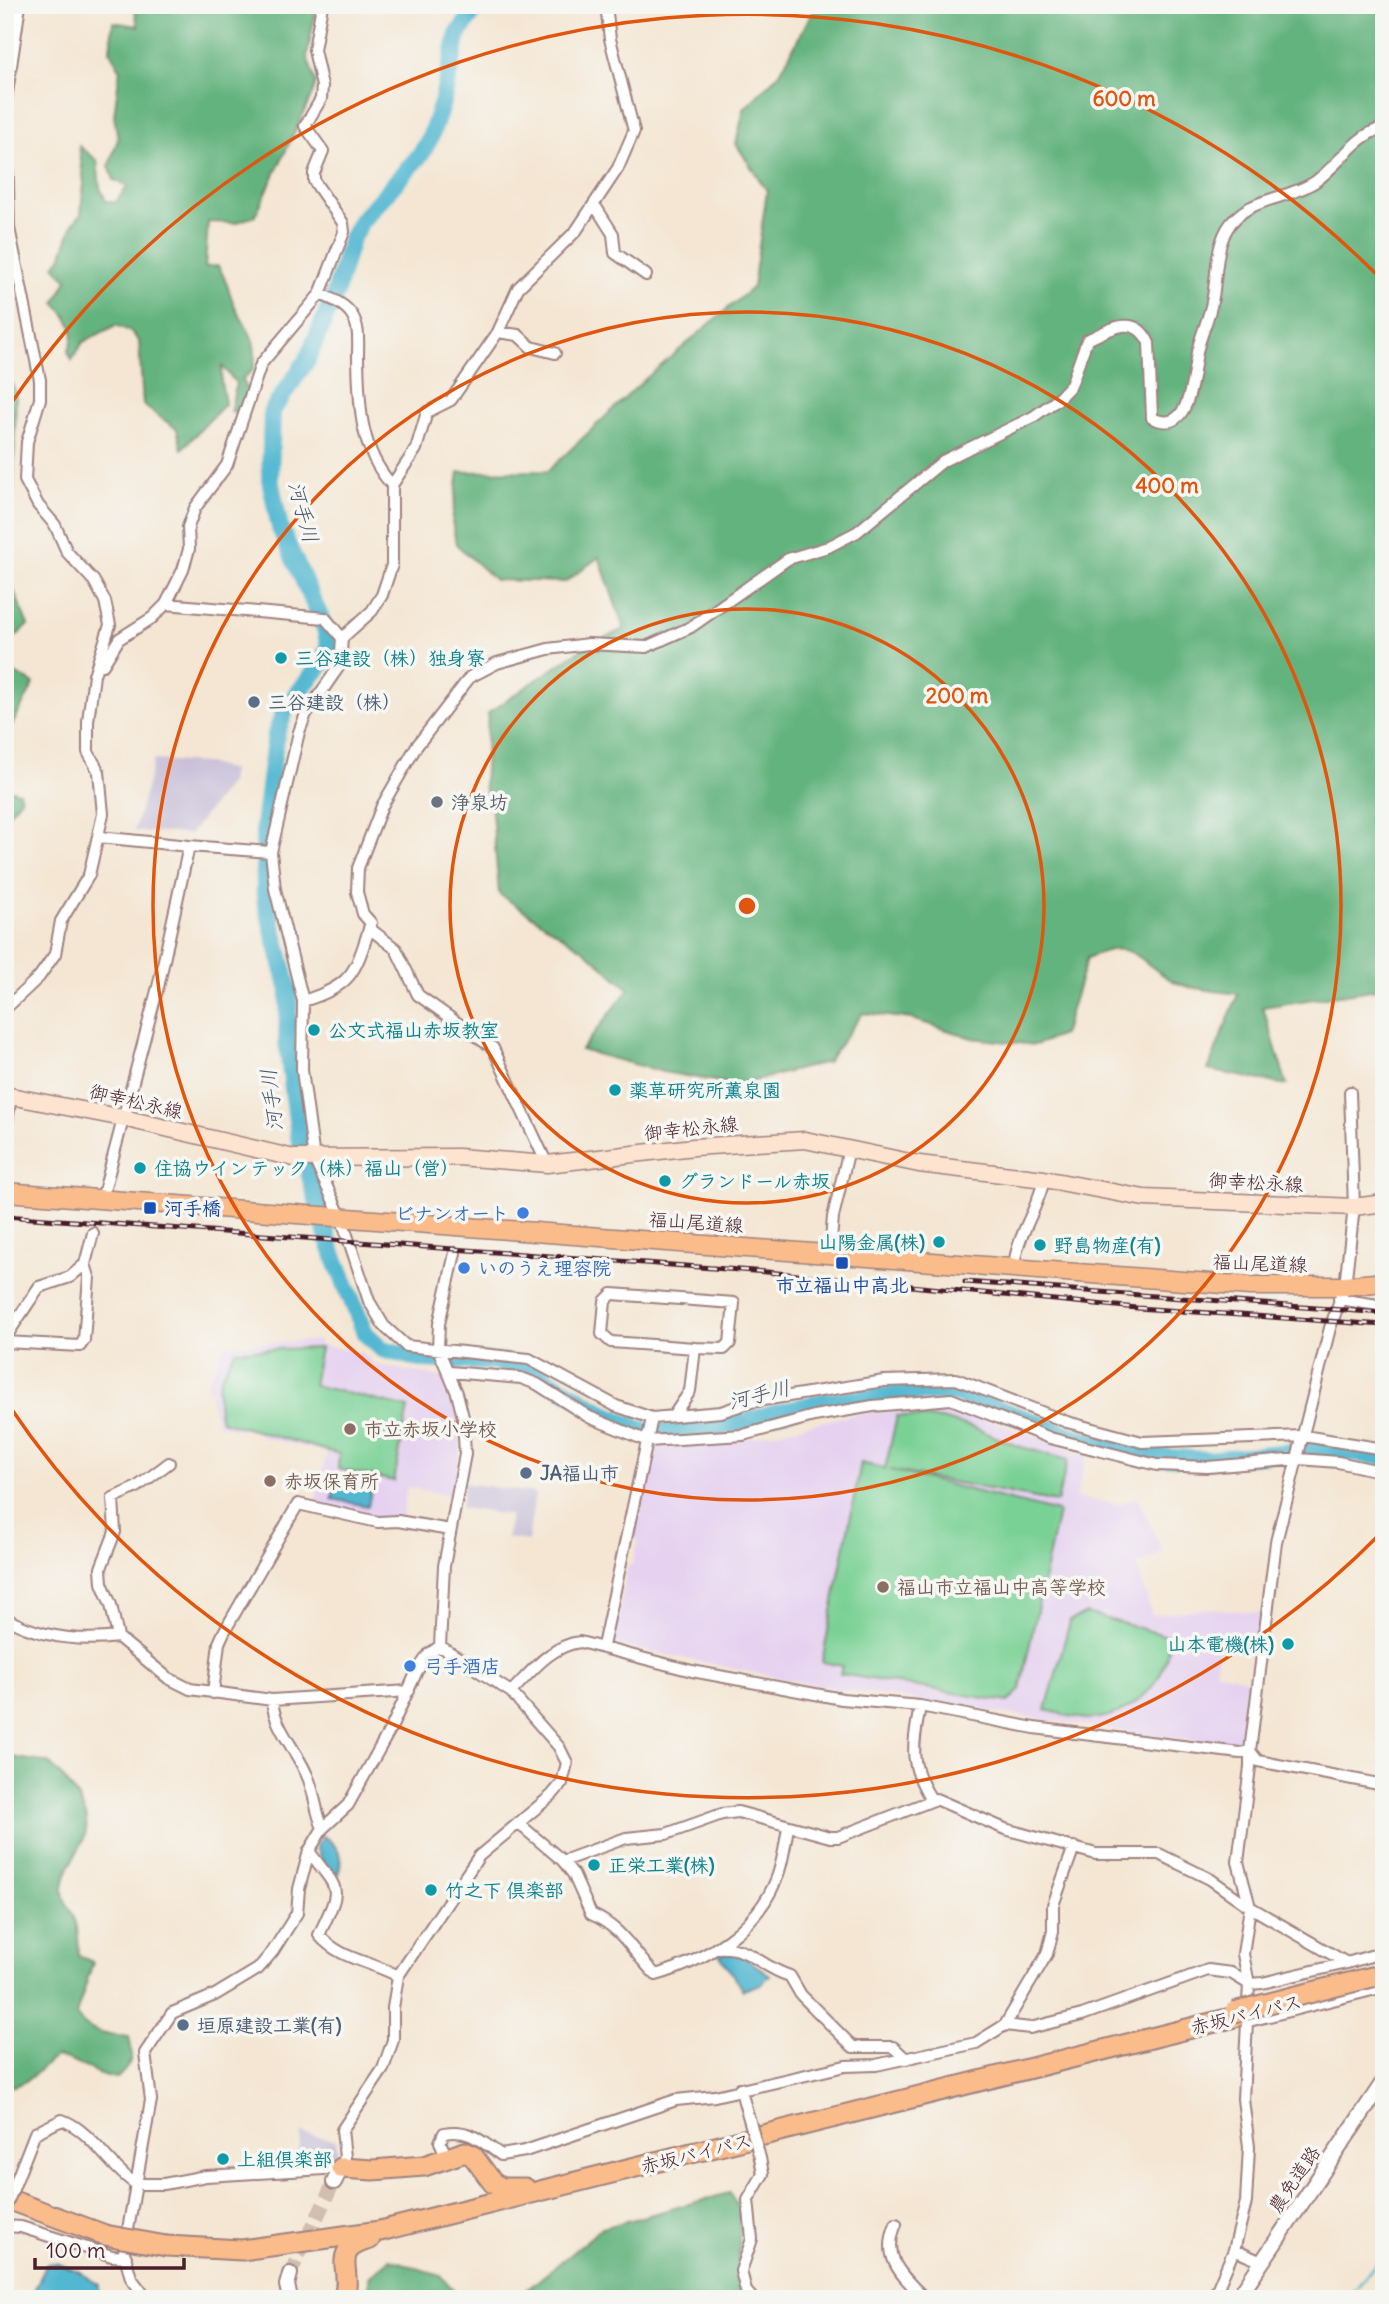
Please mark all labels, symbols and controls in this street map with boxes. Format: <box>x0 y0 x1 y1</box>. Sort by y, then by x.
text: 600 m <box>1092 85 1156 112</box>
text: 400 m <box>1135 472 1199 499</box>
water label: 河手川 <box>282 478 325 546</box>
place label: 三谷建設（株）独身寮 <box>295 646 485 670</box>
marker: 三谷建設（株）独身寮 <box>273 650 289 666</box>
text: 200 m <box>926 682 989 709</box>
place label: 三谷建設（株） <box>268 690 401 714</box>
marker: 三谷建設（株） <box>246 694 262 710</box>
place label: 浄泉坊 <box>451 790 508 814</box>
marker: 浄泉坊 <box>429 794 445 810</box>
centre of rings <box>735 894 759 918</box>
place label: 公文式福山赤坂教室 <box>328 1018 499 1042</box>
marker: 公文式福山赤坂教室 <box>306 1022 322 1038</box>
water label: 河手川 <box>254 1067 289 1133</box>
place label: 薬草研究所薫泉園 <box>629 1078 781 1102</box>
street label: 御幸松永線 <box>87 1079 185 1123</box>
marker: 薬草研究所薫泉園 <box>607 1082 623 1098</box>
street label: 御幸松永線 <box>642 1111 740 1145</box>
place label: 住協ウインテック（株）福山（営） <box>154 1156 459 1180</box>
marker: 住協ウインテック（株）福山（営） <box>132 1160 148 1176</box>
street label: 御幸松永線 <box>1208 1168 1304 1196</box>
place label: グランドール赤坂 <box>679 1169 830 1193</box>
marker: グランドール赤坂 <box>657 1173 673 1189</box>
place label: 河手橋 <box>164 1196 221 1220</box>
marker: 河手橋 <box>142 1200 158 1216</box>
place label: ビナンオート <box>395 1201 509 1225</box>
marker: ビナンオート <box>515 1205 531 1221</box>
street label: 福山尾道線 <box>648 1207 744 1237</box>
place label: 山陽金属(株) <box>819 1230 925 1254</box>
place label: 野島物産(有) <box>1054 1233 1161 1257</box>
marker: 山陽金属(株) <box>931 1234 947 1250</box>
marker: 野島物産(有) <box>1032 1237 1048 1253</box>
street label: 福山尾道線 <box>1212 1249 1308 1277</box>
marker: 市立福山中高北 <box>834 1255 850 1271</box>
place label: いのうえ理容院 <box>478 1256 611 1280</box>
marker: いのうえ理容院 <box>456 1260 472 1276</box>
place label: 市立福山中高北 <box>775 1273 909 1297</box>
water label: 河手川 <box>725 1374 793 1415</box>
place label: 市立赤坂小学校 <box>364 1417 497 1441</box>
marker: 市立赤坂小学校 <box>342 1421 358 1437</box>
place label: JA福山市 <box>540 1461 619 1485</box>
marker: JA福山市 <box>518 1465 534 1481</box>
place label: 赤坂保育所 <box>284 1469 379 1493</box>
marker: 赤坂保育所 <box>262 1473 278 1489</box>
place label: 福山市立福山中高等学校 <box>897 1575 1106 1599</box>
marker: 福山市立福山中高等学校 <box>875 1579 891 1595</box>
place label: 山本電機(株) <box>1168 1632 1274 1656</box>
marker: 山本電機(株) <box>1280 1636 1296 1652</box>
place label: 弓手酒店 <box>424 1654 500 1678</box>
marker: 弓手酒店 <box>402 1658 418 1674</box>
place label: 正栄工業(株) <box>608 1853 715 1877</box>
marker: 正栄工業(株) <box>586 1857 602 1873</box>
place label: 竹之下 倶楽部 <box>445 1878 564 1902</box>
marker: 竹之下 倶楽部 <box>423 1882 439 1898</box>
street label: 赤坂バイパス <box>1188 1989 1304 2039</box>
place label: 垣原建設工業(有) <box>197 2013 342 2037</box>
marker: 垣原建設工業(有) <box>175 2017 191 2033</box>
street label: 赤坂バイパス <box>638 2128 754 2178</box>
street label: 農免道路 <box>1263 2141 1325 2217</box>
place label: 上組倶楽部 <box>237 2147 332 2171</box>
marker: 上組倶楽部 <box>215 2151 231 2167</box>
scale bar <box>35 2227 184 2271</box>
text: 100 m <box>46 2237 105 2264</box>

